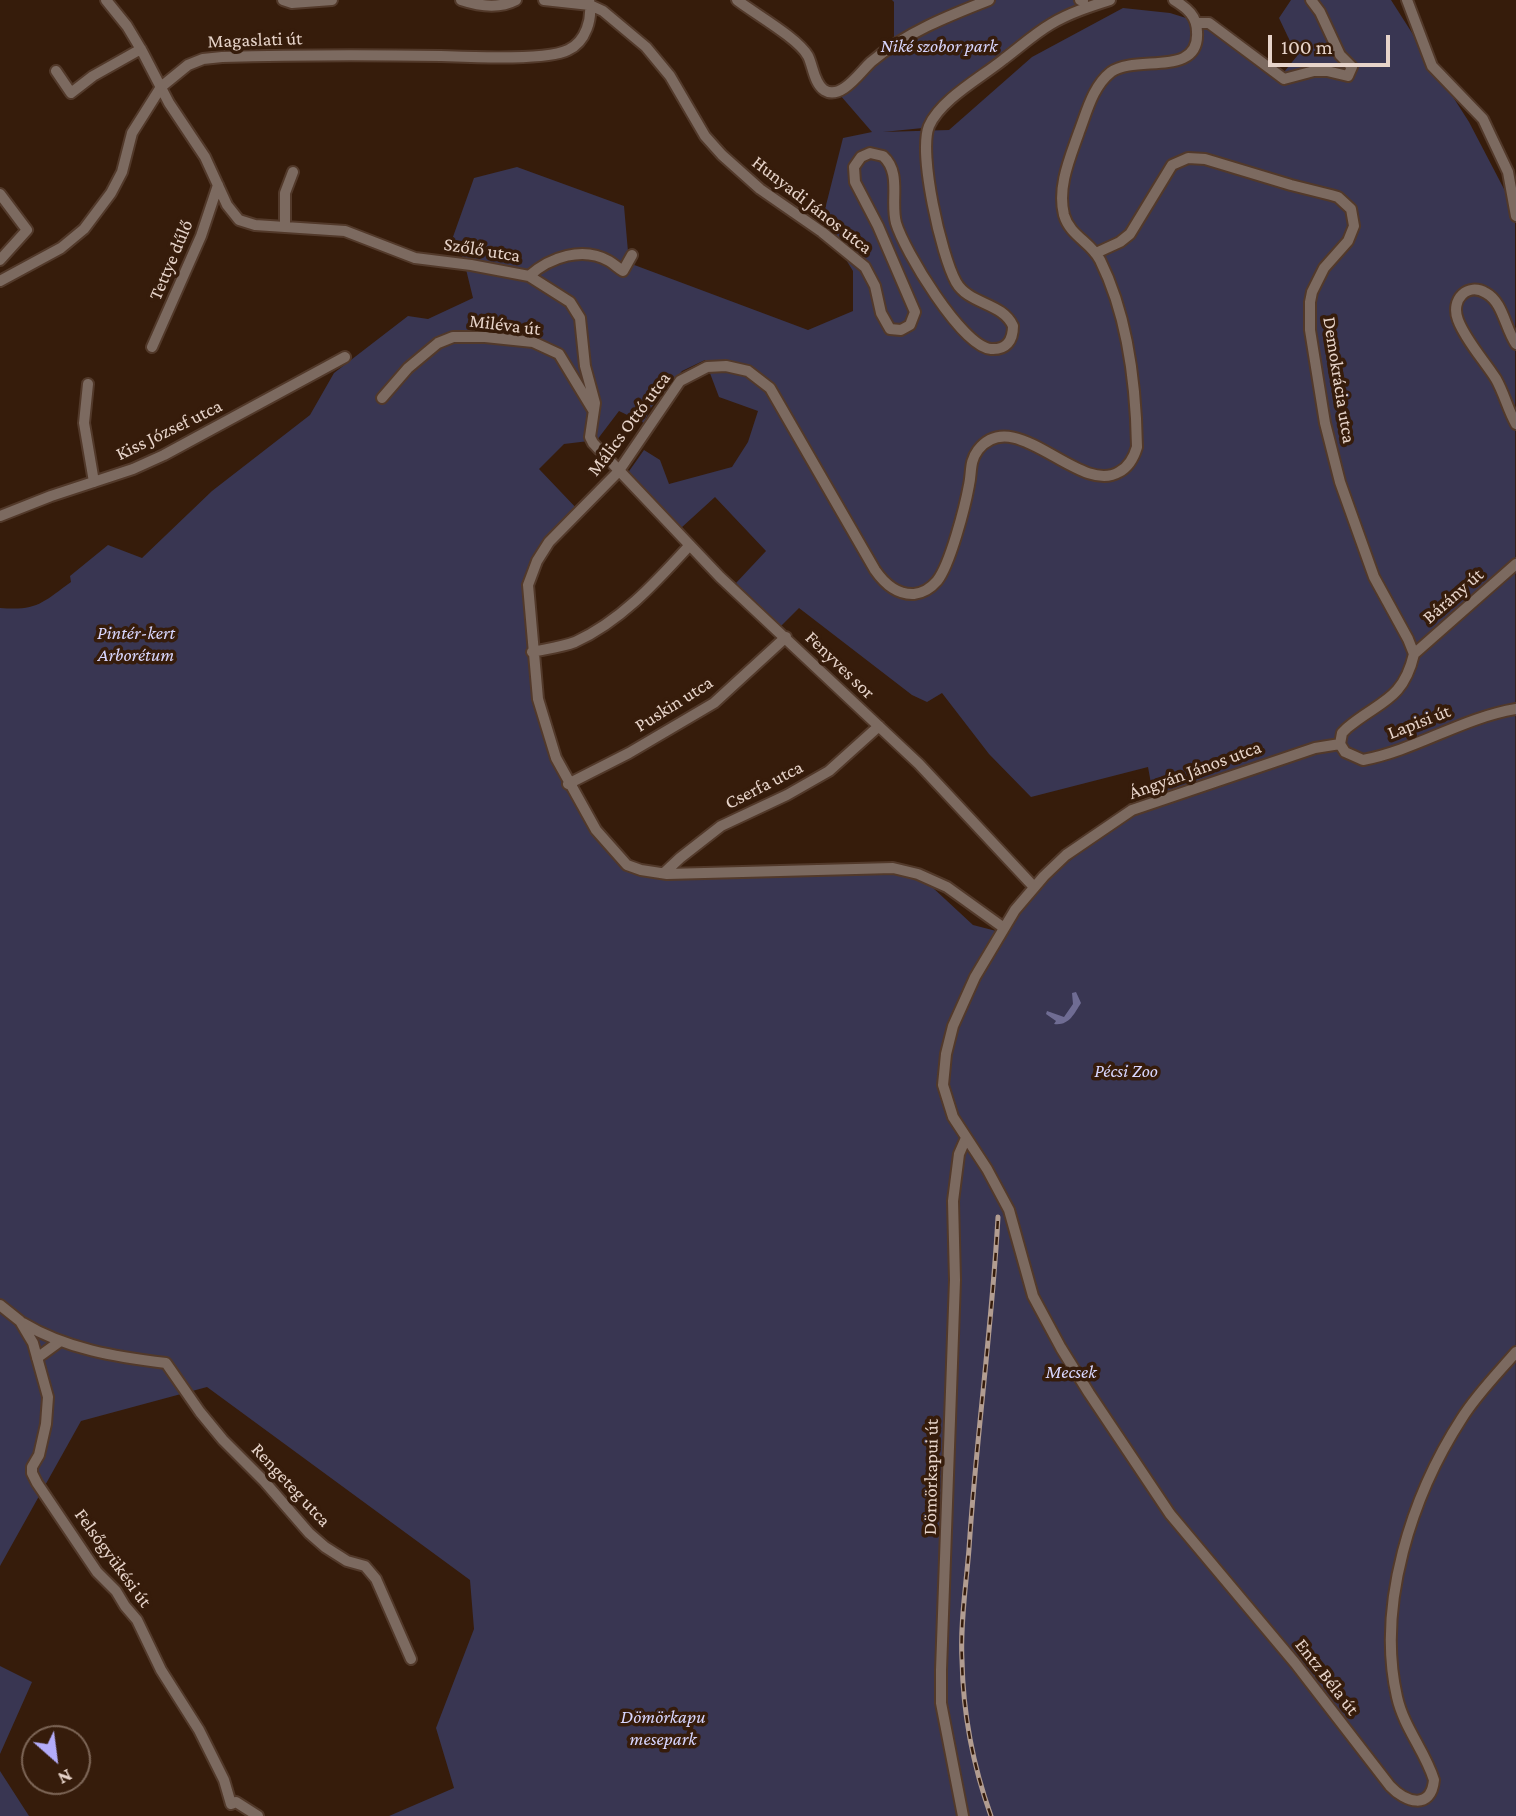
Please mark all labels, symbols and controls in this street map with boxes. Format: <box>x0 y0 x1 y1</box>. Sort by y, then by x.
scale bar <box>1271 21 1394 65</box>
street label: Magaslati út <box>207 27 303 53</box>
park label: Niké szobor park <box>880 35 998 57</box>
text: 100 m <box>1281 35 1333 59</box>
street label: Hunyadi János utca <box>747 151 877 259</box>
street label: Tettye dűlő <box>144 216 198 304</box>
street label: Szőlő utca <box>442 233 522 267</box>
street label: Miléva út <box>468 309 542 341</box>
street label: Demokrácia utca <box>1318 315 1360 445</box>
street label: Málics Ottó utca <box>582 367 676 481</box>
street label: Kiss József utca <box>112 394 226 466</box>
street label: Bárány út <box>1418 563 1488 629</box>
park label: Pintér-kert Arborétum <box>97 622 175 666</box>
street label: Fenyves sor <box>800 626 880 704</box>
street label: Puskin utca <box>631 671 717 737</box>
street label: Lapisi út <box>1384 700 1454 744</box>
street label: Ángyán János utca <box>1126 735 1264 805</box>
street label: Cserfa utca <box>721 756 807 814</box>
park label: Pécsi Zoo <box>1094 1060 1158 1082</box>
park label: Mecsek <box>1045 1361 1097 1383</box>
street label: Dömörkapui út <box>919 1419 943 1535</box>
street label: Rengeteg utca <box>246 1438 336 1532</box>
street label: Felsőgyükési út <box>69 1504 157 1612</box>
street label: Entz Béla út <box>1290 1634 1364 1720</box>
park label: Dömörkapu mesepark <box>621 1706 705 1750</box>
north arrow <box>21 1725 91 1795</box>
text: N <box>55 1765 76 1790</box>

